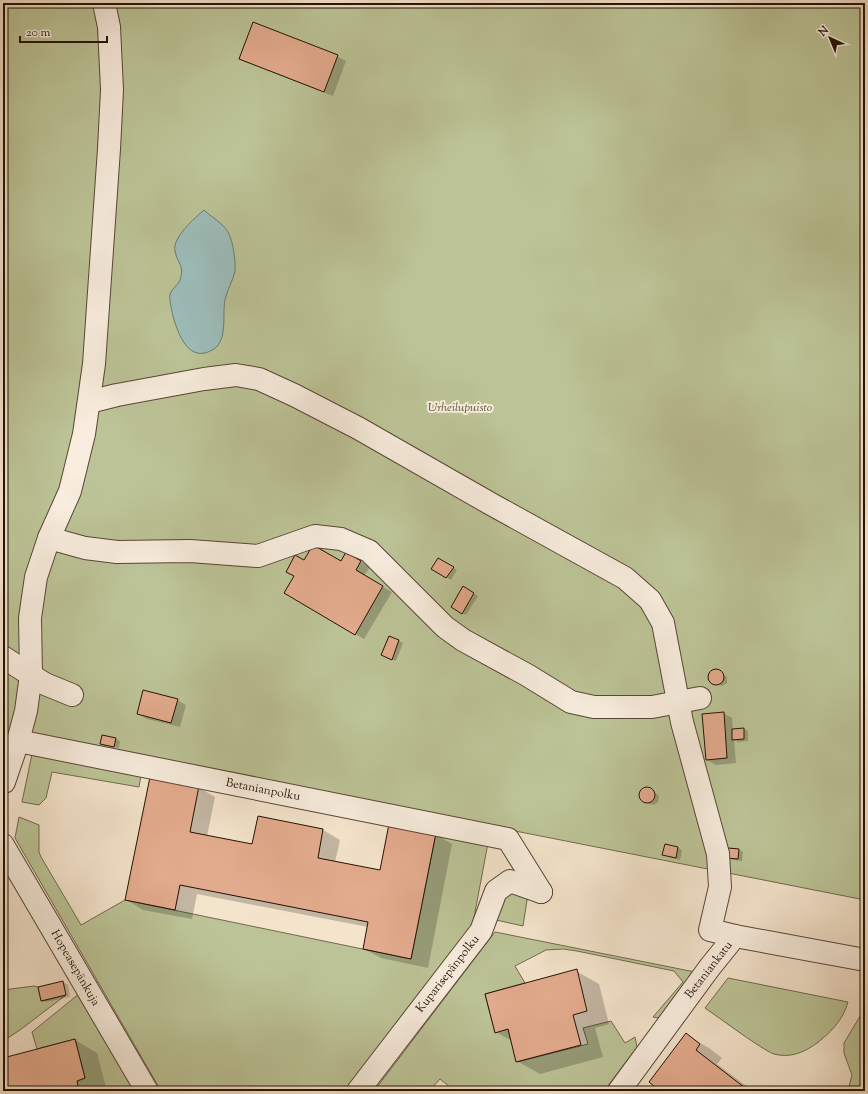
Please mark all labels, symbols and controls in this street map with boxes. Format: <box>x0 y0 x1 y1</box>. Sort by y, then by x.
scale bar <box>20 18 107 44</box>
north arrow <box>810 18 850 58</box>
text: N <box>814 23 833 41</box>
text: 20 m <box>26 24 51 42</box>
park label: Urheilupuisto <box>428 399 492 417</box>
street label: Betanianpolku <box>224 774 302 806</box>
street label: Hopeasepänkuja <box>46 927 104 1010</box>
street label: Kuparisepänpolku <box>412 931 484 1017</box>
street label: Betaniankatu <box>681 937 737 1003</box>

